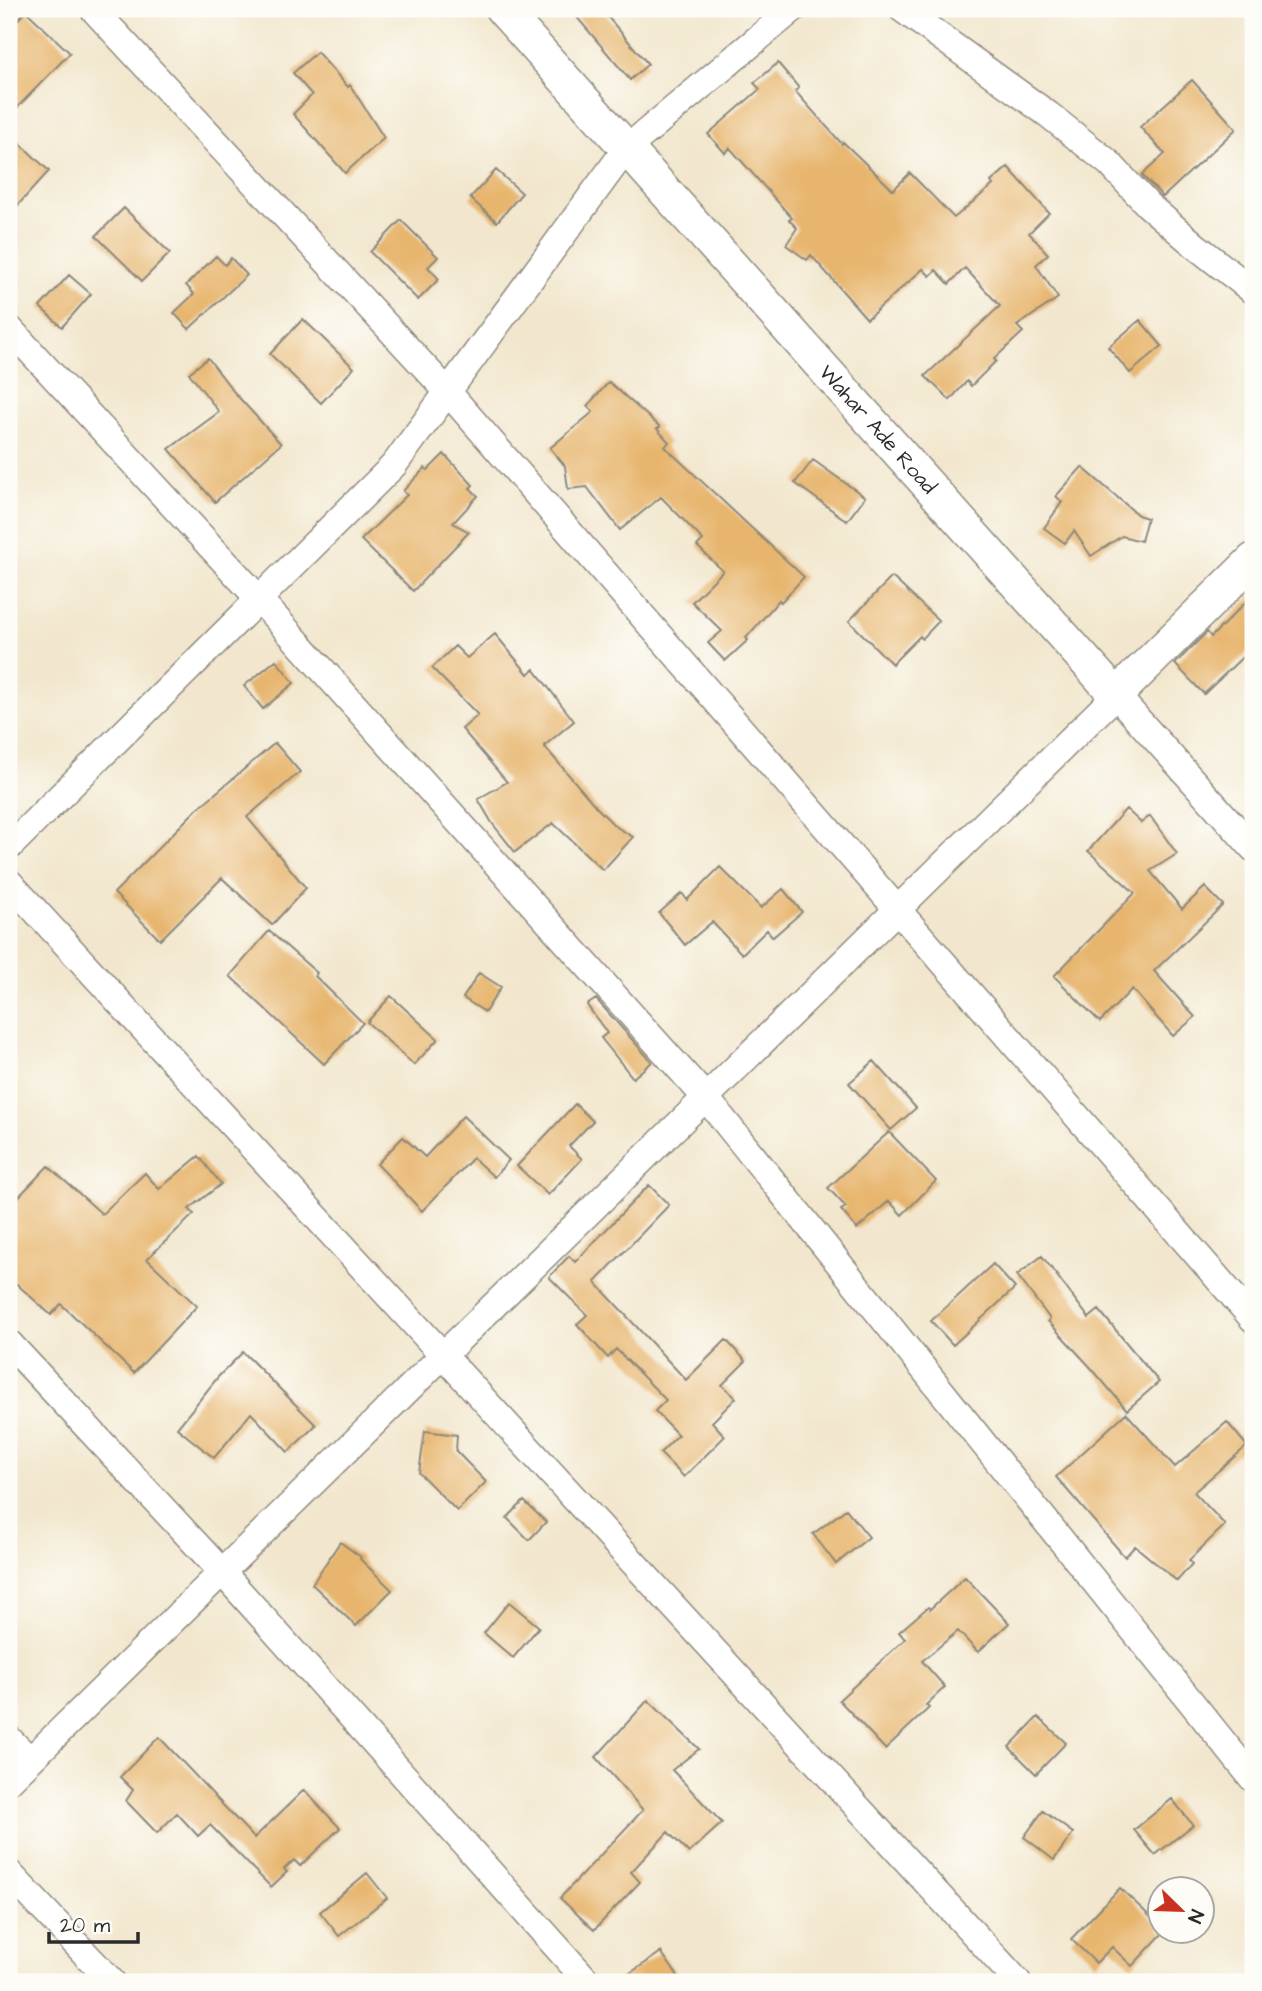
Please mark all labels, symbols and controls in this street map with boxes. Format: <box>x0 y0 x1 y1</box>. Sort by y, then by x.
street label: Wahar Ade Road <box>813 359 944 500</box>
north arrow <box>1146 1876 1216 1946</box>
scale bar <box>49 1900 138 1944</box>
text: N <box>1180 1905 1210 1927</box>
text: 20 m <box>60 1911 111 1940</box>

